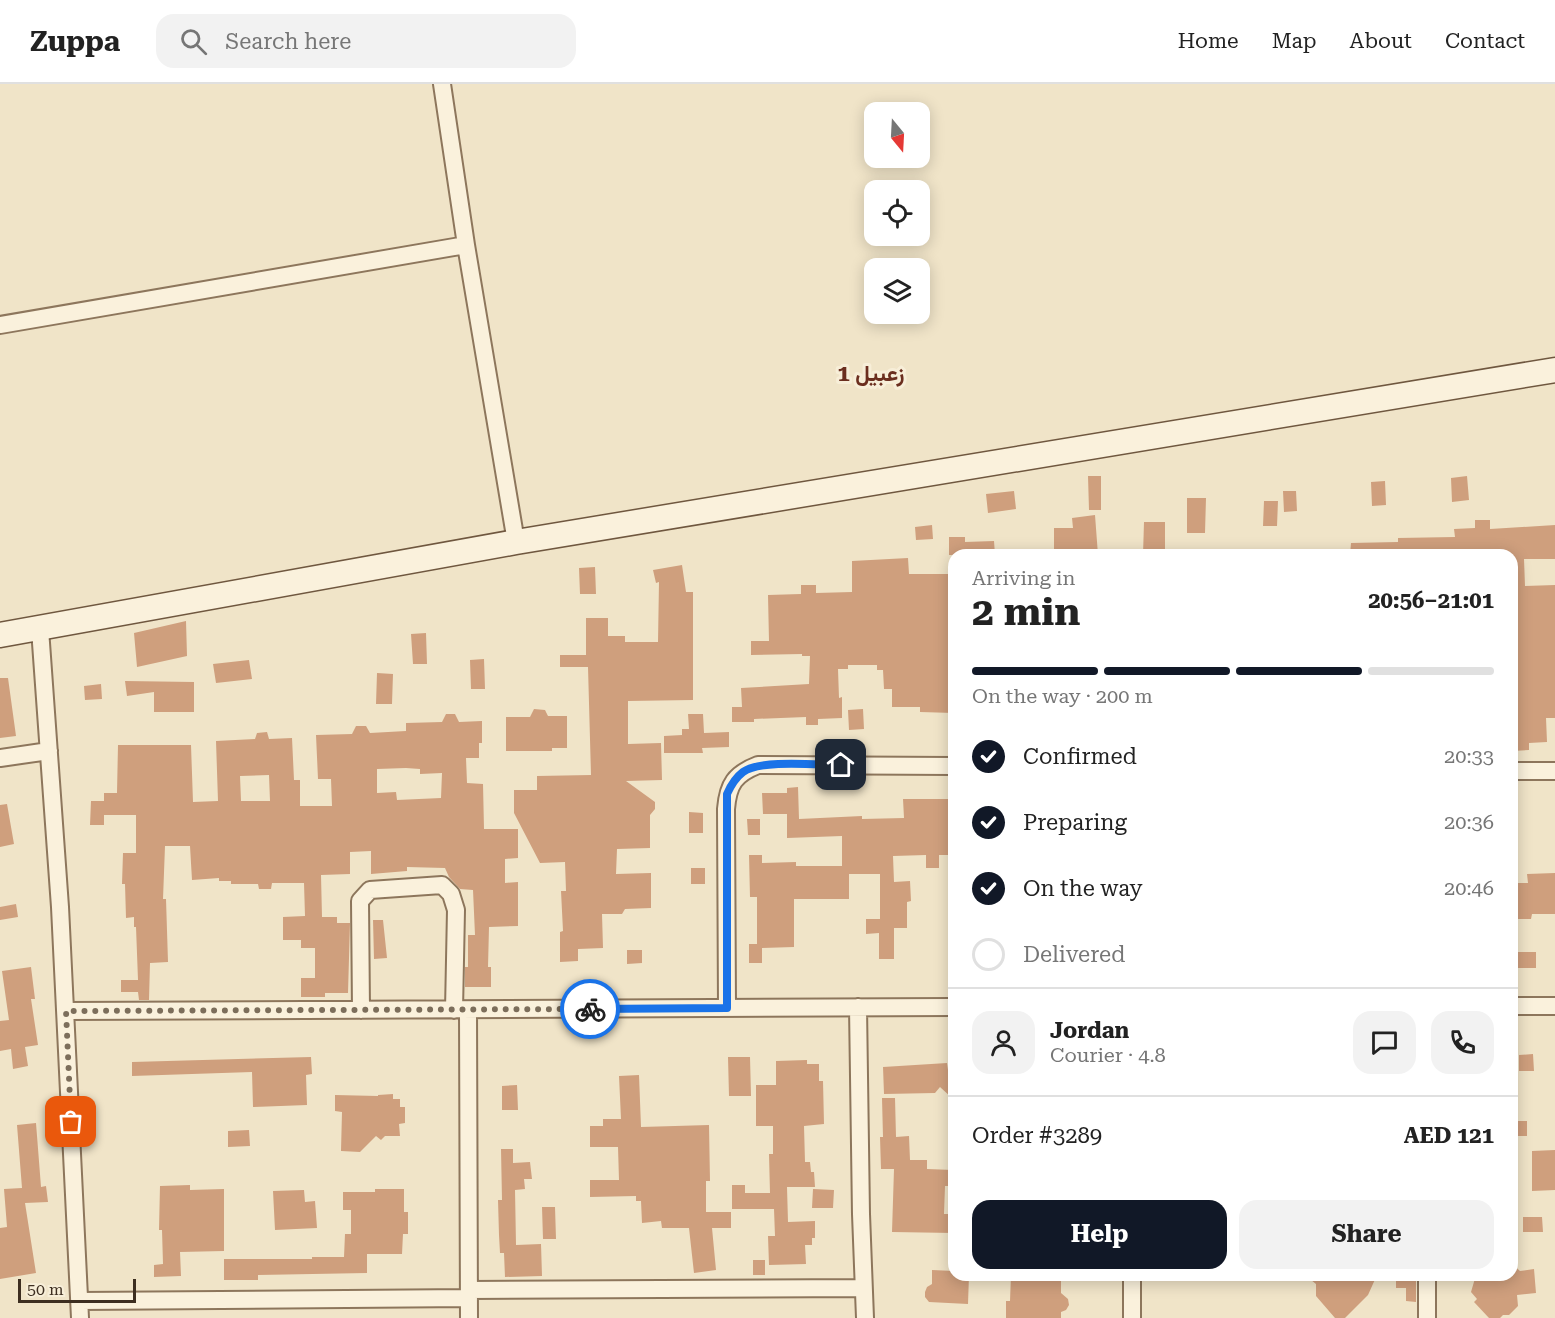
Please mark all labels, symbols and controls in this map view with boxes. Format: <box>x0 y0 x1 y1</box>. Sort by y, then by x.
search box <box>156 14 576 68</box>
text: Zuppa <box>30 25 120 58</box>
icon: search <box>177 25 210 58</box>
text: Search here <box>225 29 351 54</box>
text: Home <box>1178 29 1239 53</box>
text: Map <box>1272 29 1317 53</box>
text: About <box>1350 29 1412 53</box>
text: Contact <box>1445 29 1525 53</box>
north arrow <box>864 102 930 168</box>
map controls <box>864 102 930 324</box>
button: locate <box>864 180 930 246</box>
button: layers <box>864 258 930 324</box>
district label: زعبيل 1 <box>837 361 905 387</box>
text: Arriving in <box>972 566 1075 590</box>
text: 20:56–21:01 <box>1368 588 1494 613</box>
text: 2 min <box>972 589 1080 635</box>
text: On the way · 200 m <box>972 684 1153 708</box>
pin <box>815 739 866 790</box>
icon: check <box>972 740 1005 773</box>
text: Confirmed <box>1023 744 1137 769</box>
text: 20:33 <box>1444 744 1494 768</box>
icon: home <box>824 748 857 781</box>
icon: check <box>972 806 1005 839</box>
text: Preparing <box>1023 810 1127 835</box>
text: 20:36 <box>1444 810 1494 834</box>
icon: check <box>972 872 1005 905</box>
text: On the way <box>1023 876 1143 901</box>
text: 20:46 <box>1444 876 1494 900</box>
text: Delivered <box>1023 942 1125 967</box>
courier <box>560 979 620 1039</box>
icon: bike <box>574 993 607 1026</box>
button: person <box>972 1011 1035 1074</box>
button: chat <box>1353 1011 1416 1074</box>
button: phone <box>1431 1011 1494 1074</box>
text: Jordan <box>1050 1018 1129 1043</box>
text: Courier · 4.8 <box>1050 1043 1166 1067</box>
pin <box>45 1096 96 1147</box>
icon: bag <box>54 1105 87 1138</box>
text: Order #3289 <box>972 1123 1102 1148</box>
text: AED 121 <box>1404 1123 1494 1148</box>
button: Help <box>972 1200 1227 1269</box>
button: Share <box>1239 1200 1494 1269</box>
scale bar <box>18 1276 136 1304</box>
text: 50 m <box>27 1280 64 1299</box>

